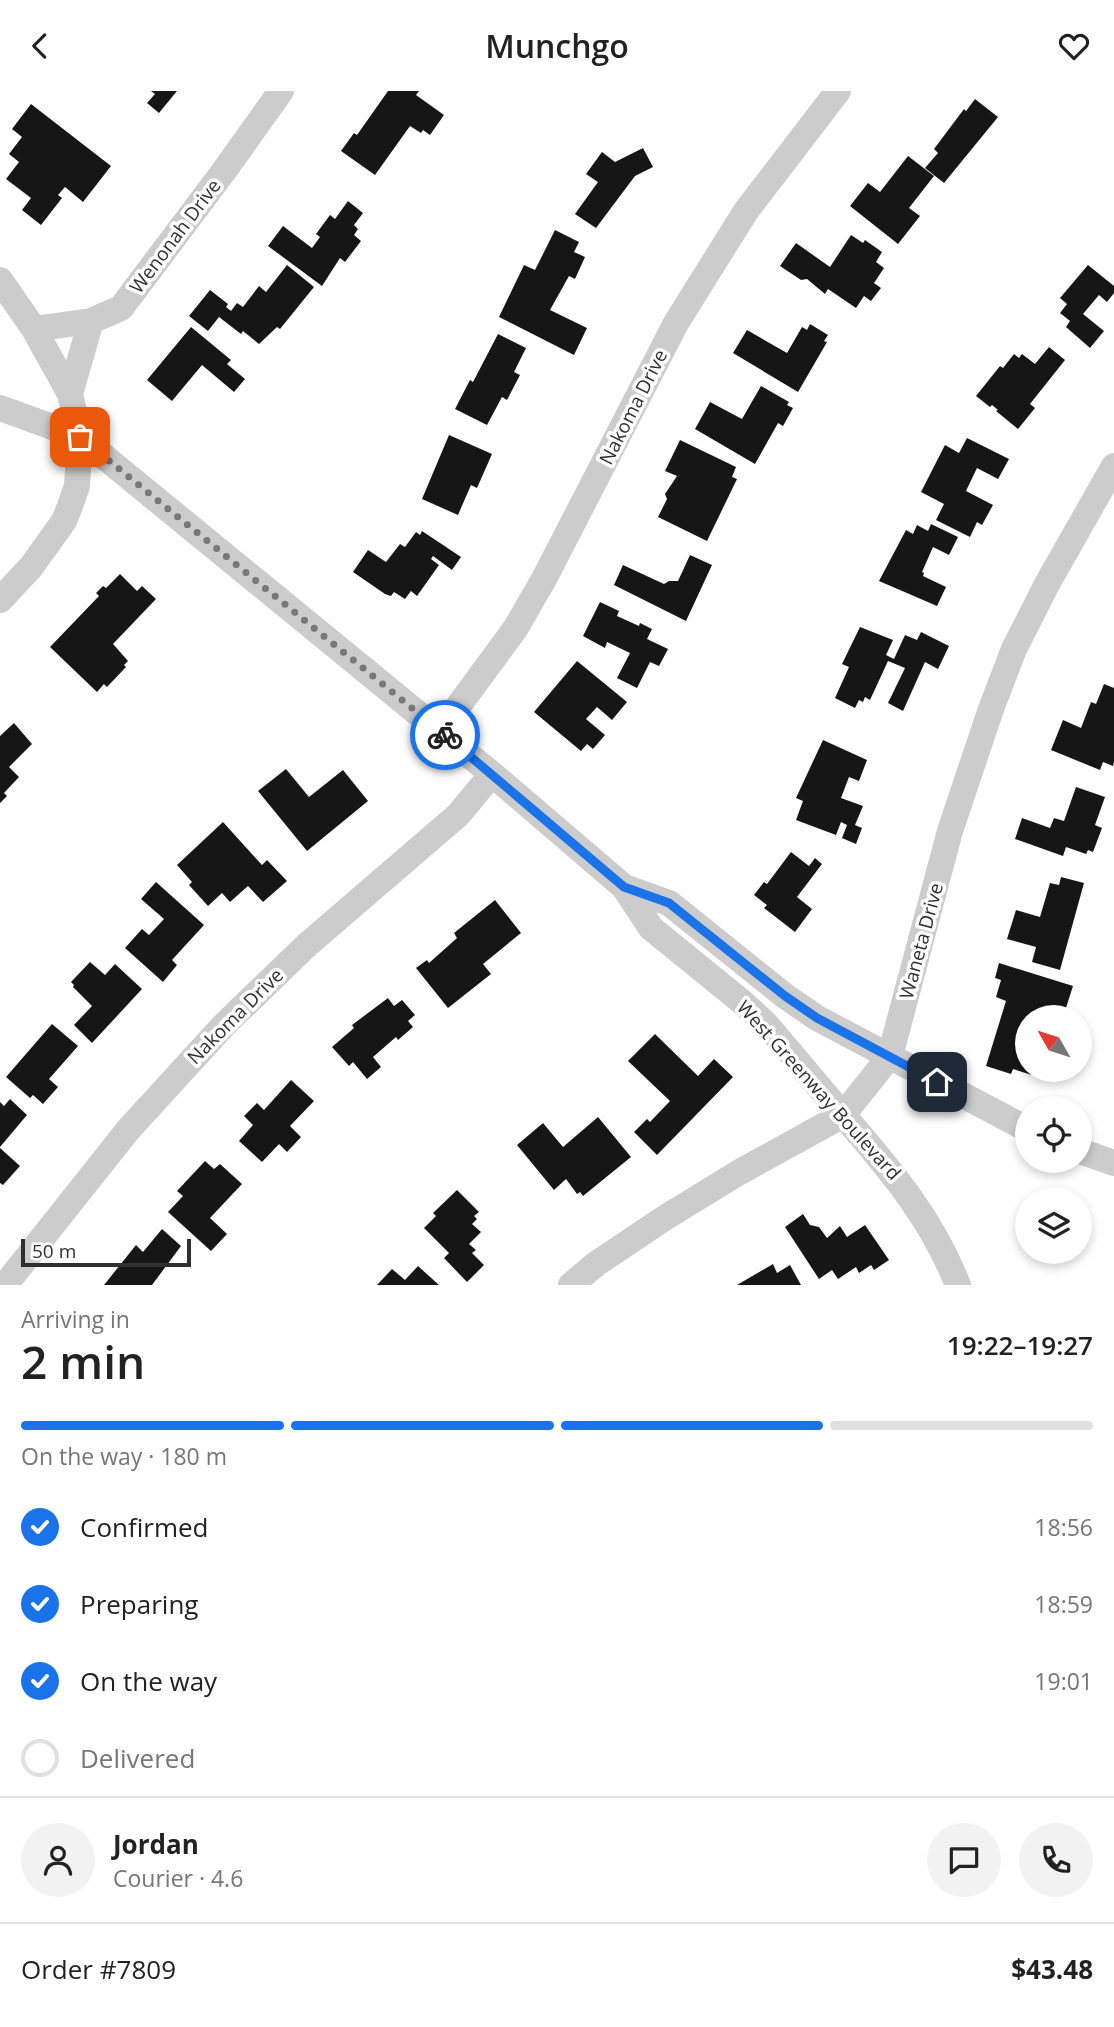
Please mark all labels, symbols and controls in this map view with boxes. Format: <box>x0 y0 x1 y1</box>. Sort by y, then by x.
text: Munchgo <box>485 24 629 67</box>
icon: back <box>21 27 59 65</box>
icon: heart <box>1055 27 1093 65</box>
street label: Wenonah Drive <box>124 174 226 298</box>
street label: Nakoma Drive <box>593 345 673 469</box>
pin <box>50 407 110 467</box>
icon: bag <box>61 418 99 456</box>
courier <box>410 700 480 770</box>
icon: bike <box>426 716 464 754</box>
street label: Waneta Drive <box>893 880 949 1002</box>
street label: Nakoma Drive <box>181 962 289 1070</box>
street label: West Greenway Boulevard <box>731 995 907 1185</box>
north arrow <box>1015 1005 1092 1081</box>
map controls <box>1015 1005 1092 1264</box>
pin <box>907 1052 967 1112</box>
icon: home <box>918 1063 956 1101</box>
button: locate <box>1015 1096 1092 1173</box>
button: layers <box>1015 1187 1092 1264</box>
scale bar <box>21 1236 191 1268</box>
text: 50 m <box>32 1238 76 1264</box>
text: Arriving in <box>21 1303 130 1335</box>
text: 19:22–19:27 <box>947 1327 1093 1363</box>
text: 2 min <box>21 1330 145 1392</box>
text: On the way · 180 m <box>21 1440 227 1472</box>
icon: check <box>21 1508 59 1546</box>
text: Confirmed <box>80 1509 208 1545</box>
text: 18:56 <box>1034 1511 1093 1543</box>
icon: check <box>21 1585 59 1623</box>
text: Preparing <box>80 1586 198 1622</box>
text: 18:59 <box>1034 1588 1093 1620</box>
icon: check <box>21 1662 59 1700</box>
text: On the way <box>80 1663 217 1699</box>
text: 19:01 <box>1034 1665 1093 1697</box>
text: Delivered <box>80 1740 195 1776</box>
button: person <box>21 1823 95 1897</box>
button: chat <box>927 1823 1001 1897</box>
button: phone <box>1019 1823 1093 1897</box>
text: Jordan <box>113 1826 199 1862</box>
text: Courier · 4.6 <box>113 1862 243 1894</box>
text: Order #7809 <box>21 1951 176 1987</box>
text: $43.48 <box>1011 1951 1093 1987</box>

